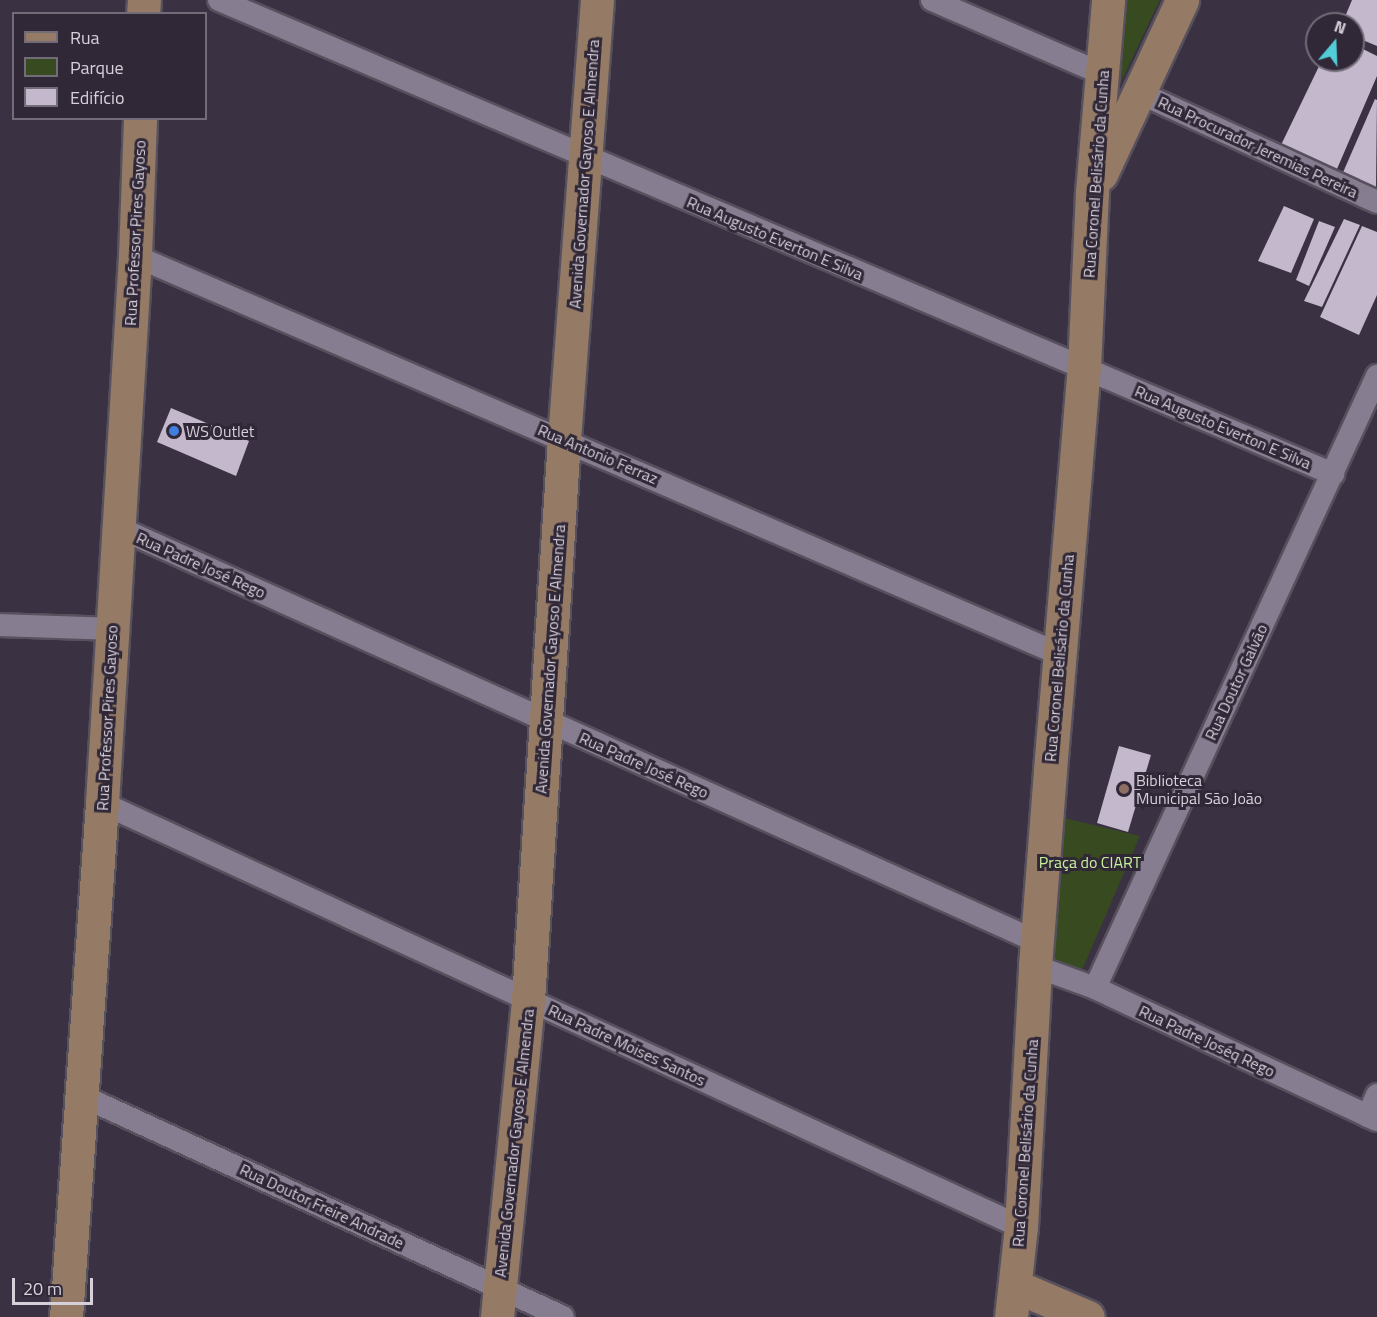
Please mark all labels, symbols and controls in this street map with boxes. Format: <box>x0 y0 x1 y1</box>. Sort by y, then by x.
legend <box>12 12 207 120</box>
north arrow <box>1305 12 1365 72</box>
text: N <box>1331 14 1349 40</box>
text: Rua <box>70 24 100 51</box>
street label: Avenida Governador Gayoso E Almendra <box>565 39 603 309</box>
text: Parque <box>70 54 124 81</box>
street label: Rua Coronel Belisário da Cunha <box>1079 69 1113 279</box>
text: Edifício <box>70 84 124 111</box>
street label: Rua Procurador Jeremias Pereira <box>1155 92 1361 202</box>
street label: Rua Professor Pires Gayoso <box>121 140 149 326</box>
street label: Rua Augusto Everton E Silva <box>684 192 866 284</box>
street label: Rua Augusto Everton E Silva <box>1132 381 1314 473</box>
street label: Rua Antonio Ferraz <box>535 420 661 488</box>
place label: WS Outlet <box>186 421 254 441</box>
marker: WS Outlet <box>167 424 181 438</box>
street label: Avenida Governador Gayoso E Almendra <box>531 524 569 794</box>
street label: Rua Padre José Rego <box>134 528 268 602</box>
street label: Rua Coronel Belisário da Cunha <box>1040 553 1078 763</box>
street label: Rua Doutor Galvão <box>1201 621 1271 743</box>
street label: Rua Professor Pires Gayoso <box>93 625 121 811</box>
street label: Rua Padre José Rego <box>577 728 711 802</box>
place label: Biblioteca Municipal São João <box>1136 770 1262 808</box>
marker: Biblioteca Municipal São João <box>1117 782 1131 796</box>
park label: Praça do CIART <box>1039 852 1141 872</box>
street label: Rua Padre Moises Santos <box>545 1000 709 1090</box>
street label: Rua Padre Joséq Rego <box>1136 1001 1278 1081</box>
street label: Avenida Governador Gayoso E Almendra <box>490 1008 538 1278</box>
street label: Rua Coronel Belisário da Cunha <box>1008 1038 1042 1248</box>
street label: Rua Doutor Freire Andrade <box>237 1159 407 1253</box>
scale bar <box>15 1266 96 1304</box>
text: 20 m <box>23 1275 62 1302</box>

